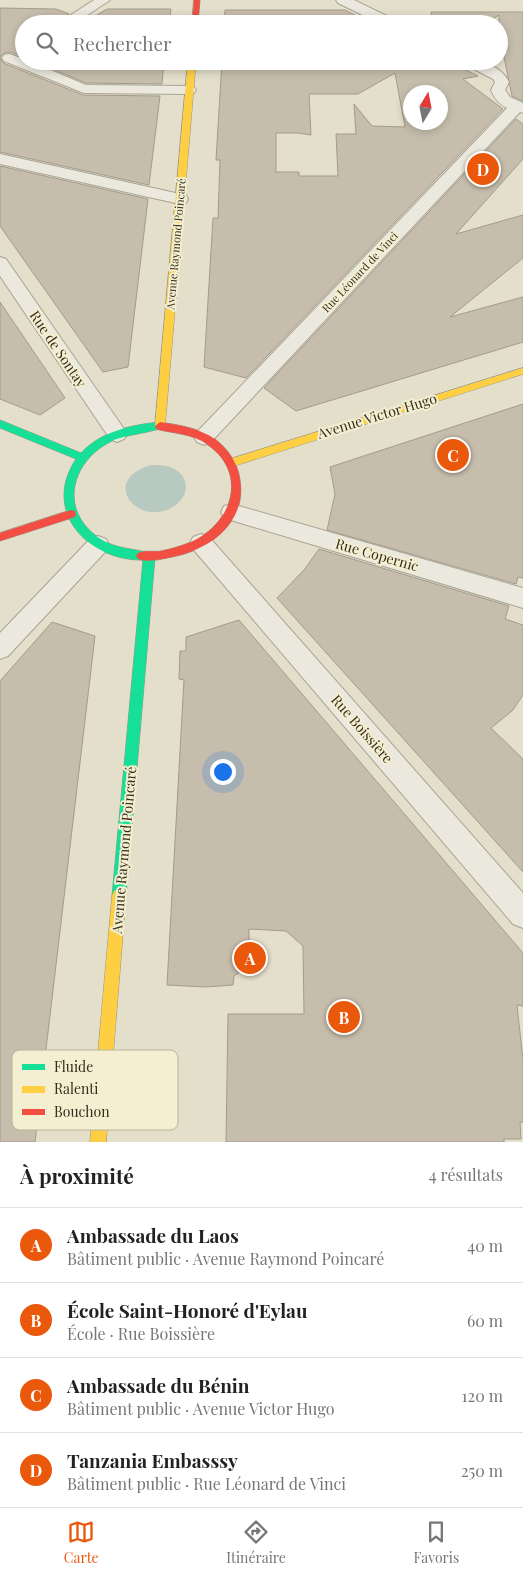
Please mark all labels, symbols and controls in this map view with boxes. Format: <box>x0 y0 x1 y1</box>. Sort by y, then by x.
search box <box>15 15 508 70</box>
icon: search <box>33 29 61 57</box>
text: Rechercher <box>73 30 172 56</box>
north arrow <box>403 85 448 130</box>
pin: D <box>467 150 499 188</box>
street label: Avenue Raymond Poincaré <box>162 177 189 311</box>
street label: Rue Léonard de Vinci <box>318 228 401 315</box>
street label: Rue de Sontay <box>26 307 91 391</box>
street label: Avenue Victor Hugo <box>314 388 439 443</box>
pin: C <box>437 436 469 474</box>
street label: Rue Copernic <box>333 534 421 576</box>
street label: Rue Boissière <box>327 690 397 767</box>
your location <box>210 759 236 785</box>
street label: Avenue Raymond Poincaré <box>107 766 140 935</box>
pin: A <box>234 939 266 977</box>
pin: B <box>328 998 360 1036</box>
legend <box>12 1050 178 1130</box>
text: Fluide <box>54 1057 93 1076</box>
text: Ralenti <box>54 1079 98 1098</box>
text: Bouchon <box>54 1102 110 1121</box>
text: À proximité <box>20 1161 134 1189</box>
text: 4 résultats <box>429 1164 503 1185</box>
text: Ambassade du Laos <box>67 1222 239 1248</box>
text: A <box>31 1235 41 1256</box>
text: 40 m <box>467 1235 503 1256</box>
text: Bâtiment public · Avenue Raymond Poincaré <box>67 1248 384 1269</box>
text: École Saint-Honoré d'Eylau <box>67 1297 307 1323</box>
text: B <box>31 1310 41 1331</box>
text: 60 m <box>467 1310 503 1331</box>
text: École · Rue Boissière <box>67 1323 215 1344</box>
text: Ambassade du Bénin <box>67 1372 249 1398</box>
text: C <box>30 1385 42 1406</box>
text: 120 m <box>462 1385 503 1406</box>
text: Bâtiment public · Avenue Victor Hugo <box>67 1398 334 1419</box>
text: Tanzania Embasssy <box>67 1447 238 1473</box>
text: D <box>30 1460 42 1481</box>
text: 250 m <box>461 1460 503 1481</box>
text: Bâtiment public · Rue Léonard de Vinci <box>67 1473 346 1494</box>
tab: Carte <box>64 1518 99 1567</box>
tab: Itinéraire <box>226 1518 286 1567</box>
tab: Favoris <box>414 1518 459 1567</box>

